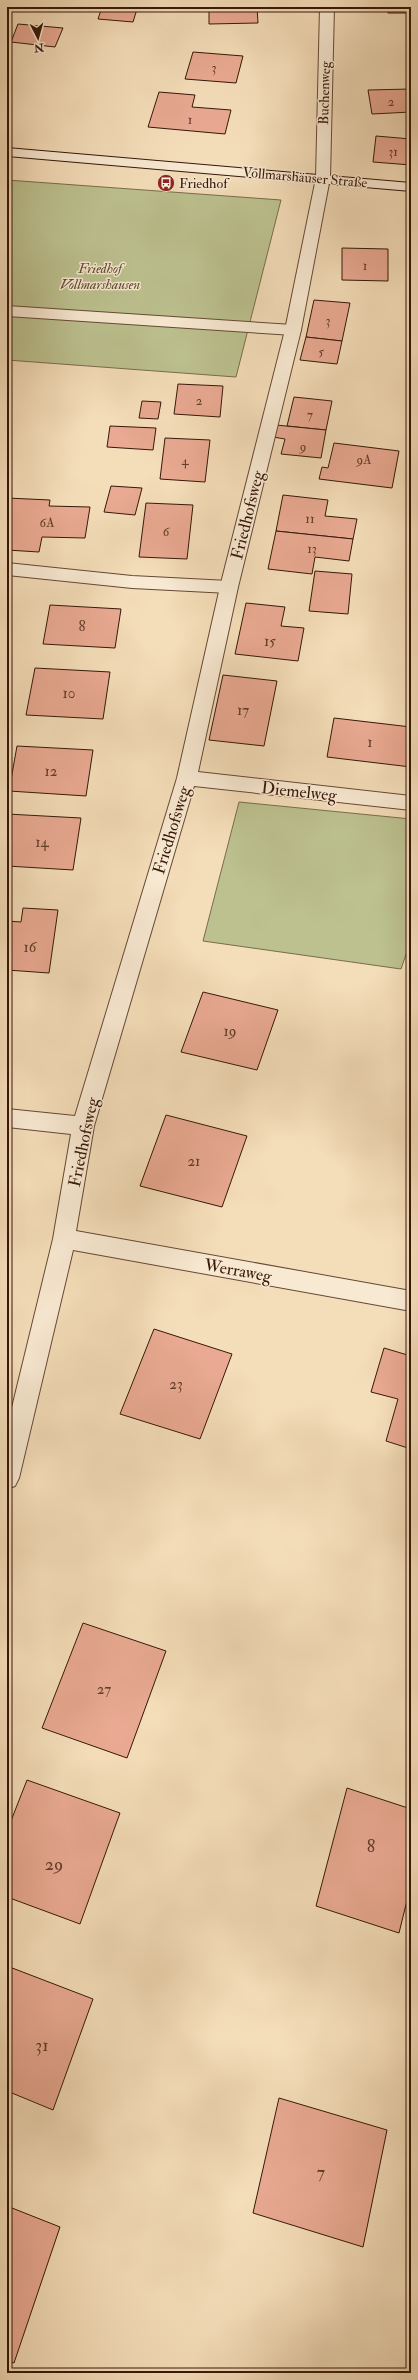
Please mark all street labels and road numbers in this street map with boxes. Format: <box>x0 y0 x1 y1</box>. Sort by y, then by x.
street label: Buchenweg <box>315 60 334 125</box>
street label: Vollmarshäuser Straße <box>242 164 368 191</box>
street label: Friedhofsweg <box>226 468 269 562</box>
street label: Diemelweg <box>260 777 338 806</box>
street label: Friedhofsweg <box>148 783 195 877</box>
street label: Friedhofsweg <box>64 1095 103 1189</box>
street label: Werraweg <box>202 1254 274 1287</box>

